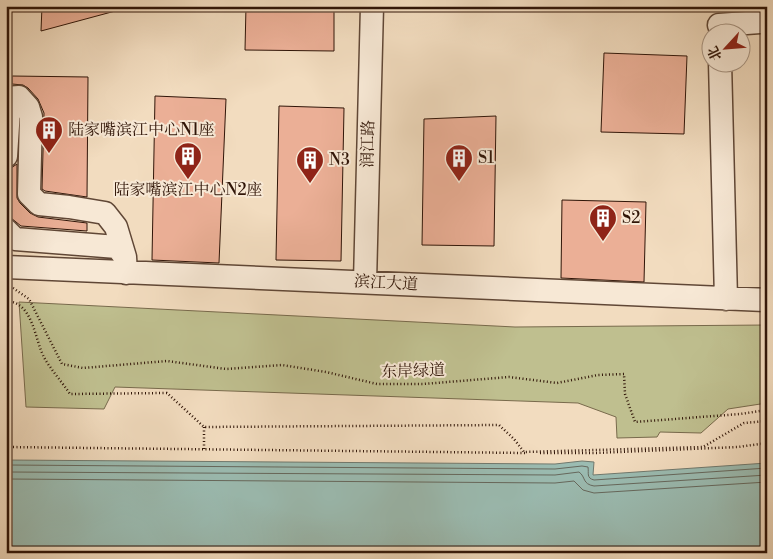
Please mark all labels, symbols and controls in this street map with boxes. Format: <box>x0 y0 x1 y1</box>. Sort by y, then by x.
north arrow <box>700 22 750 72</box>
text: 北 <box>704 43 726 63</box>
building icon: 陆家嘴滨江中心N1座 <box>34 115 64 154</box>
place label: 陆家嘴滨江中心N1座 <box>68 120 215 140</box>
street label: 润江路 <box>358 120 378 168</box>
building icon: 陆家嘴滨江中心N2座 <box>173 141 203 180</box>
building icon: S1 <box>444 143 474 182</box>
building icon: N3 <box>295 145 325 184</box>
place label: S1 <box>478 148 494 168</box>
place label: N3 <box>329 150 350 170</box>
place label: 陆家嘴滨江中心N2座 <box>113 180 263 200</box>
building icon: S2 <box>588 203 618 242</box>
place label: S2 <box>622 208 640 228</box>
street label: 滨江大道 <box>354 271 418 295</box>
street label: 东岸绿道 <box>381 360 445 382</box>

